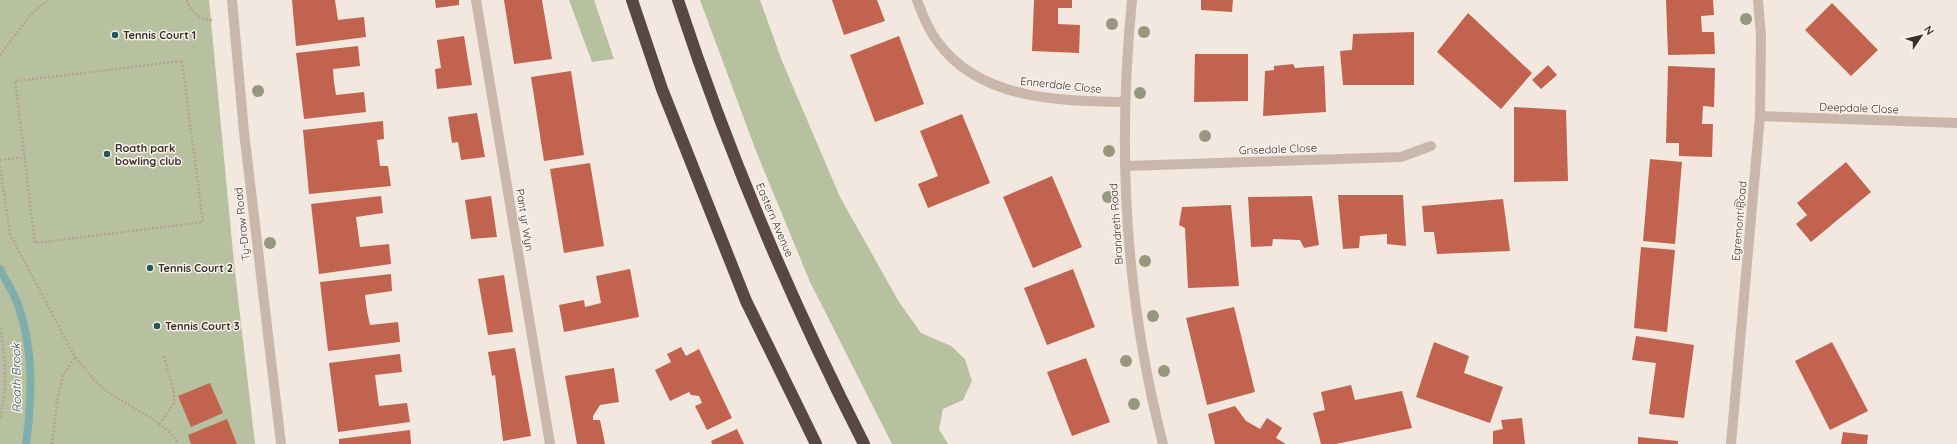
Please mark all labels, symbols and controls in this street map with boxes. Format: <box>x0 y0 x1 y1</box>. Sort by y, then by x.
north arrow <box>1901 16 1941 56</box>
text: N <box>1921 23 1937 38</box>
place label: Tennis Court 1 <box>123 28 196 42</box>
marker: Tennis Court 1 <box>110 30 120 40</box>
street label: Ennerdale Close <box>1020 74 1102 96</box>
street label: Deepdale Close <box>1819 100 1899 116</box>
place label: Roath park bowling club <box>115 141 182 168</box>
street label: Grisedale Close <box>1239 141 1317 157</box>
marker: Roath park bowling club <box>102 149 112 159</box>
street label: Egremont Road <box>1729 180 1749 262</box>
street label: Eastern Avenue <box>753 181 797 259</box>
street label: Brandreth Road <box>1106 183 1126 265</box>
street label: Ty-Draw Road <box>231 187 253 261</box>
street label: Pant yr Wyn <box>513 188 537 252</box>
place label: Tennis Court 2 <box>158 261 233 275</box>
marker: Tennis Court 2 <box>145 263 155 273</box>
place label: Tennis Court 3 <box>165 319 240 333</box>
marker: Tennis Court 3 <box>152 321 162 331</box>
water label: Roath Brook <box>8 341 24 413</box>

